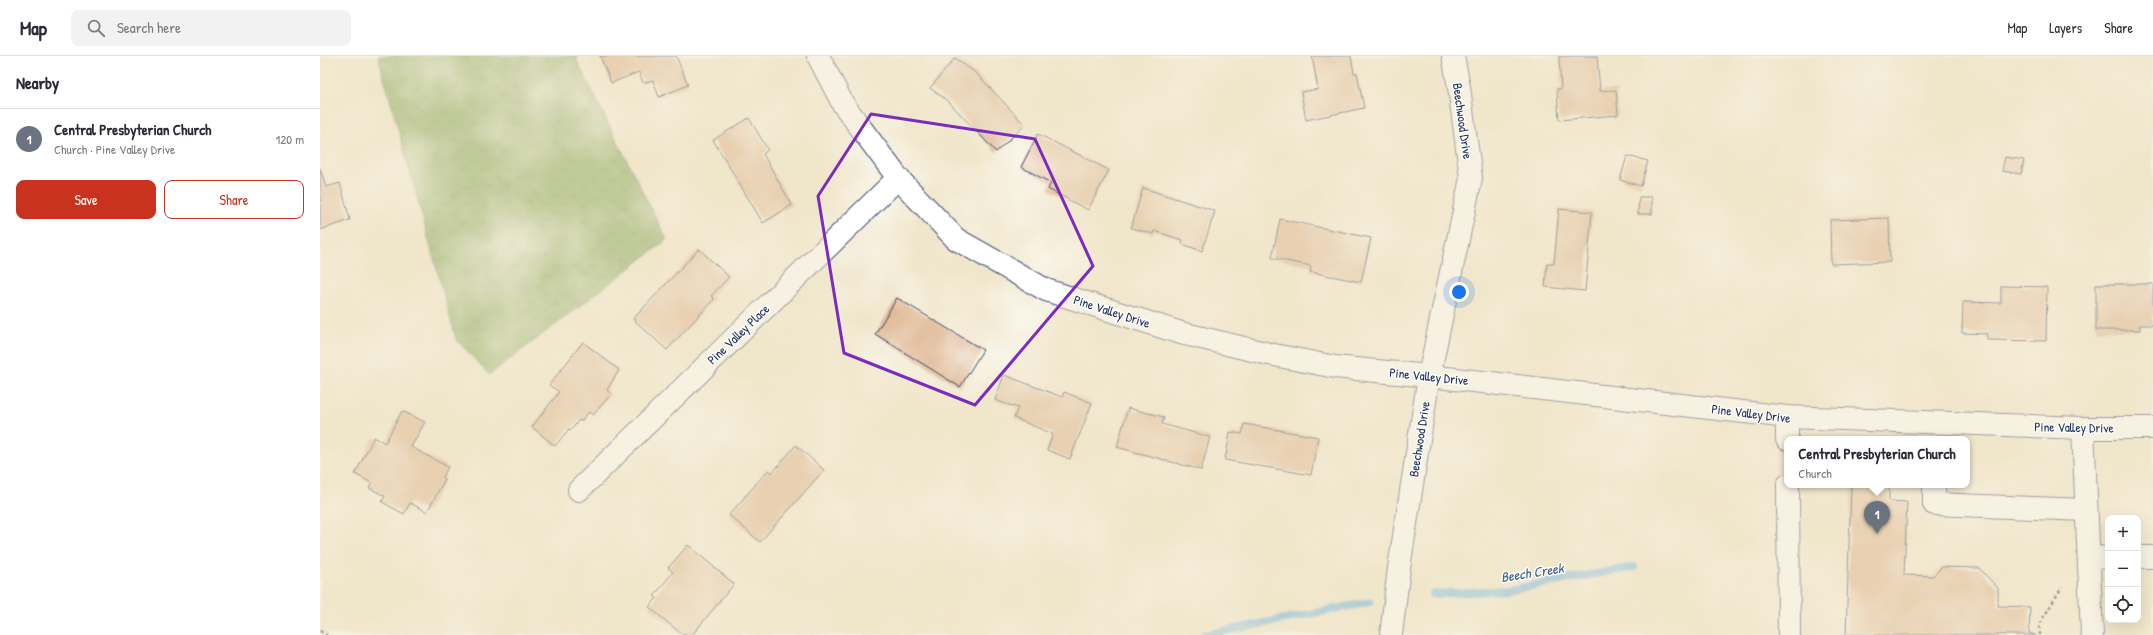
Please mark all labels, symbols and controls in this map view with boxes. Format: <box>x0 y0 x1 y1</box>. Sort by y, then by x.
search box <box>71 10 351 46</box>
text: Map <box>20 15 47 41</box>
icon: search <box>85 17 107 39</box>
text: Search here <box>117 17 181 38</box>
text: Map <box>2007 18 2027 37</box>
text: Layers <box>2049 18 2082 37</box>
text: Share <box>2104 18 2133 37</box>
text: Nearby <box>16 71 59 94</box>
street label: Beechwood Drive <box>1449 82 1477 160</box>
text: Central Presbyterian Church <box>54 119 211 140</box>
text: 1 <box>27 130 31 148</box>
text: 120 m <box>276 130 304 148</box>
text: Church · Pine Valley Drive <box>54 140 175 158</box>
button: Save <box>16 180 156 219</box>
button: Share <box>164 180 304 219</box>
your location <box>1449 282 1469 302</box>
street label: Pine Valley Drive <box>1071 290 1153 332</box>
street label: Pine Valley Place <box>703 300 773 368</box>
street label: Pine Valley Drive <box>1389 363 1469 389</box>
street label: Pine Valley Drive <box>1711 399 1791 427</box>
street label: Beechwood Drive <box>1404 400 1434 478</box>
street label: Pine Valley Drive <box>2034 417 2114 437</box>
popup <box>1784 436 1970 488</box>
text: Central Presbyterian Church <box>1798 443 1956 464</box>
text: Church <box>1798 464 1832 482</box>
pin: 1 <box>1864 501 1890 534</box>
map controls <box>2105 515 2141 623</box>
button: + <box>2105 515 2141 551</box>
button: − <box>2105 551 2141 587</box>
water label: Beech Creek <box>1500 558 1566 586</box>
button: locate <box>2105 587 2141 623</box>

